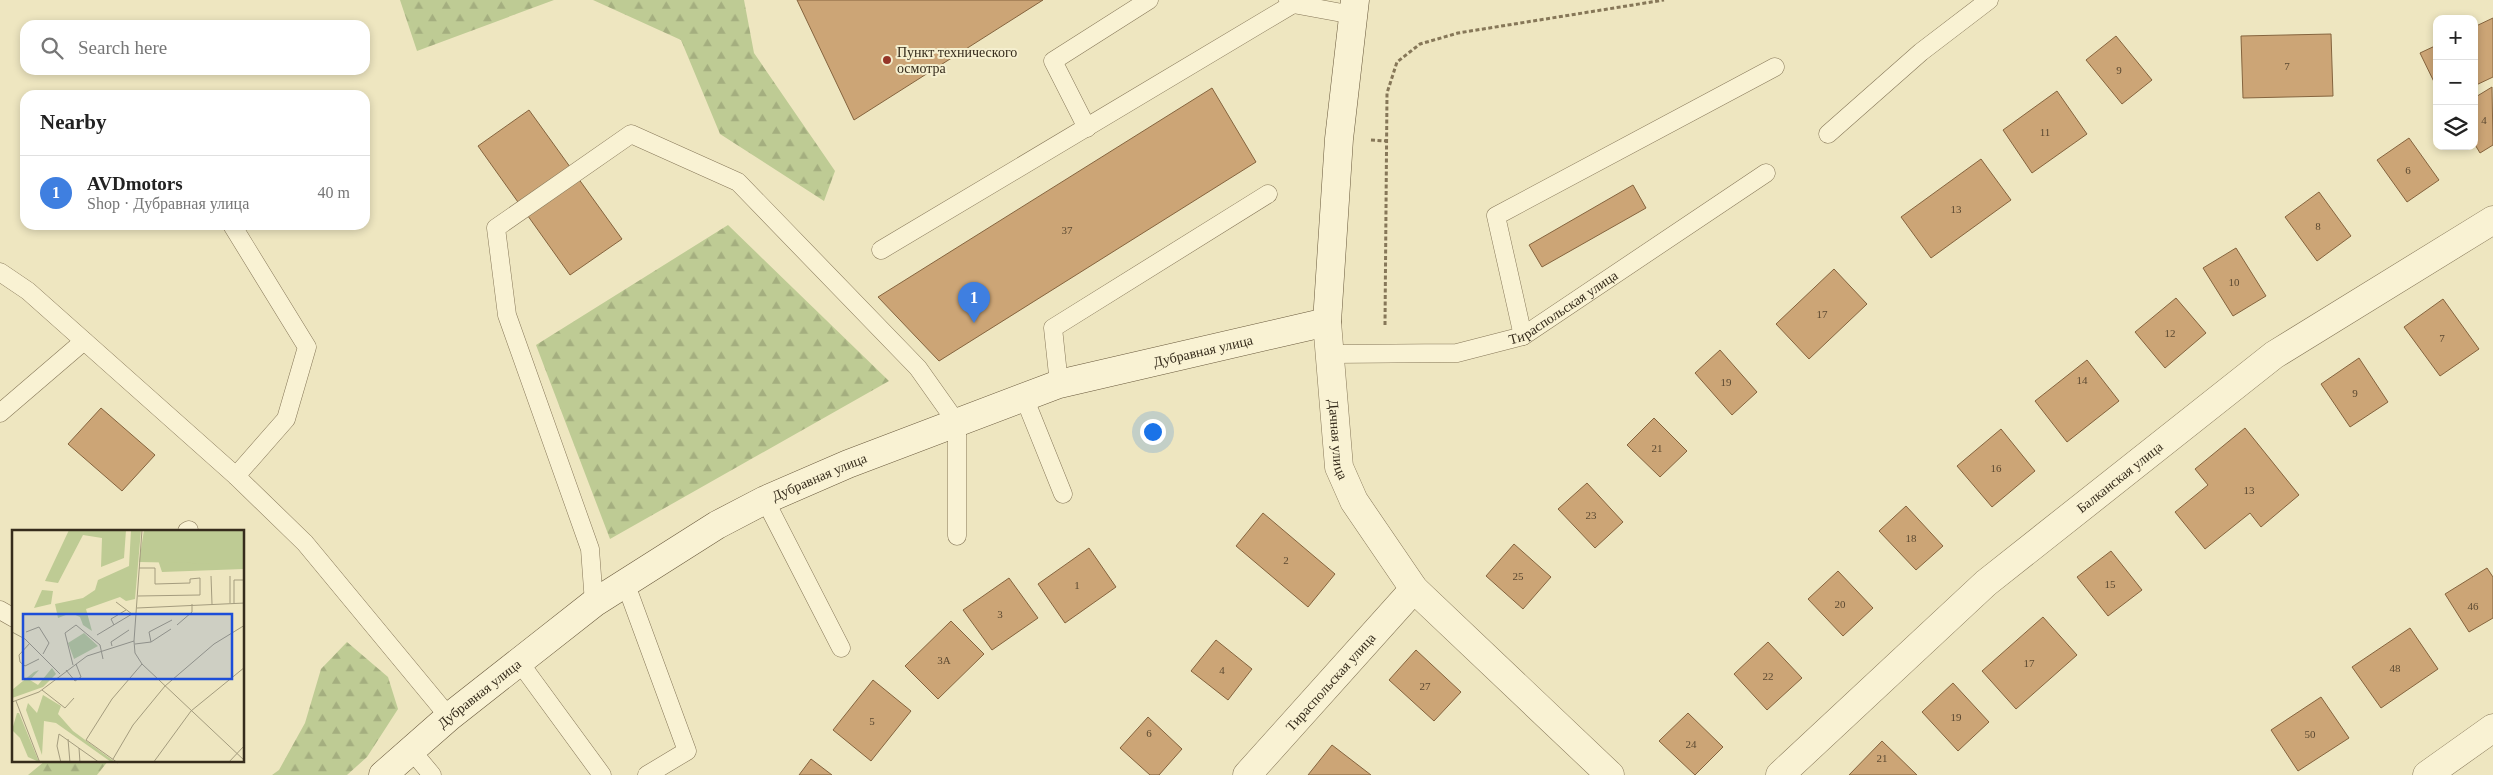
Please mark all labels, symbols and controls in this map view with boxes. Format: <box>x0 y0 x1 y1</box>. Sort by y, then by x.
map controls <box>2433 15 2478 150</box>
button: + <box>2433 15 2478 60</box>
search box <box>20 20 370 75</box>
icon: search <box>38 34 66 62</box>
text: Search here <box>78 37 167 58</box>
place label: Пункт технического осмотра <box>897 45 1017 76</box>
marker: Пункт технического осмотра <box>881 54 893 66</box>
house number: 7 <box>2284 60 2290 72</box>
button: − <box>2433 60 2478 105</box>
house number: 9 <box>2116 64 2122 76</box>
button: layers <box>2433 105 2478 150</box>
text: Nearby <box>40 110 107 134</box>
house number: 4 <box>2481 114 2487 126</box>
house number: 11 <box>2040 126 2050 138</box>
house number: 6 <box>2405 164 2411 176</box>
text: AVDmotors <box>87 173 183 194</box>
text: 1 <box>52 184 60 201</box>
text: 40 m <box>318 184 350 201</box>
text: Shop · Дубравная улица <box>87 195 249 212</box>
house number: 13 <box>1951 203 1962 215</box>
house number: 8 <box>2315 220 2321 232</box>
house number: 37 <box>1062 224 1073 236</box>
street label: Тираспольская улица <box>1507 267 1621 347</box>
house number: 10 <box>2229 276 2240 288</box>
pin: 1 <box>958 282 990 323</box>
house number: 17 <box>1817 308 1828 320</box>
house number: 12 <box>2165 327 2176 339</box>
street label: Дубравная улица <box>1152 332 1255 369</box>
house number: 7 <box>2439 332 2445 344</box>
house number: 14 <box>2077 374 2088 386</box>
house number: 19 <box>1721 376 1732 388</box>
house number: 9 <box>2352 387 2358 399</box>
street label: Дачная улица <box>1326 399 1351 482</box>
your location <box>1140 419 1166 445</box>
street label: Балканская улица <box>2074 438 2166 516</box>
house number: 21 <box>1652 442 1663 454</box>
street label: Дубравная улица <box>769 450 869 504</box>
house number: 16 <box>1991 462 2002 474</box>
house number: 13 <box>2244 484 2255 496</box>
house number: 23 <box>1586 509 1597 521</box>
inset map <box>12 530 245 762</box>
house number: 18 <box>1906 532 1917 544</box>
house number: 2 <box>1283 554 1289 566</box>
house number: 25 <box>1513 570 1524 582</box>
house number: 15 <box>2105 578 2116 590</box>
house number: 1 <box>1074 579 1080 591</box>
house number: 20 <box>1835 598 1846 610</box>
house number: 46 <box>2468 600 2479 612</box>
house number: 3 <box>997 608 1003 620</box>
street label: Тираспольская улица <box>1283 629 1379 734</box>
house number: 3А <box>937 654 951 666</box>
street label: Дубравная улица <box>435 656 524 731</box>
house number: 17 <box>2024 657 2035 669</box>
house number: 48 <box>2390 662 2401 674</box>
house number: 4 <box>1219 664 1225 676</box>
house number: 22 <box>1763 670 1774 682</box>
house number: 27 <box>1420 680 1431 692</box>
house number: 19 <box>1951 711 1962 723</box>
house number: 5 <box>869 715 875 727</box>
house number: 6 <box>1146 727 1152 739</box>
house number: 50 <box>2305 728 2316 740</box>
house number: 24 <box>1686 738 1697 750</box>
house number: 21 <box>1877 752 1888 764</box>

